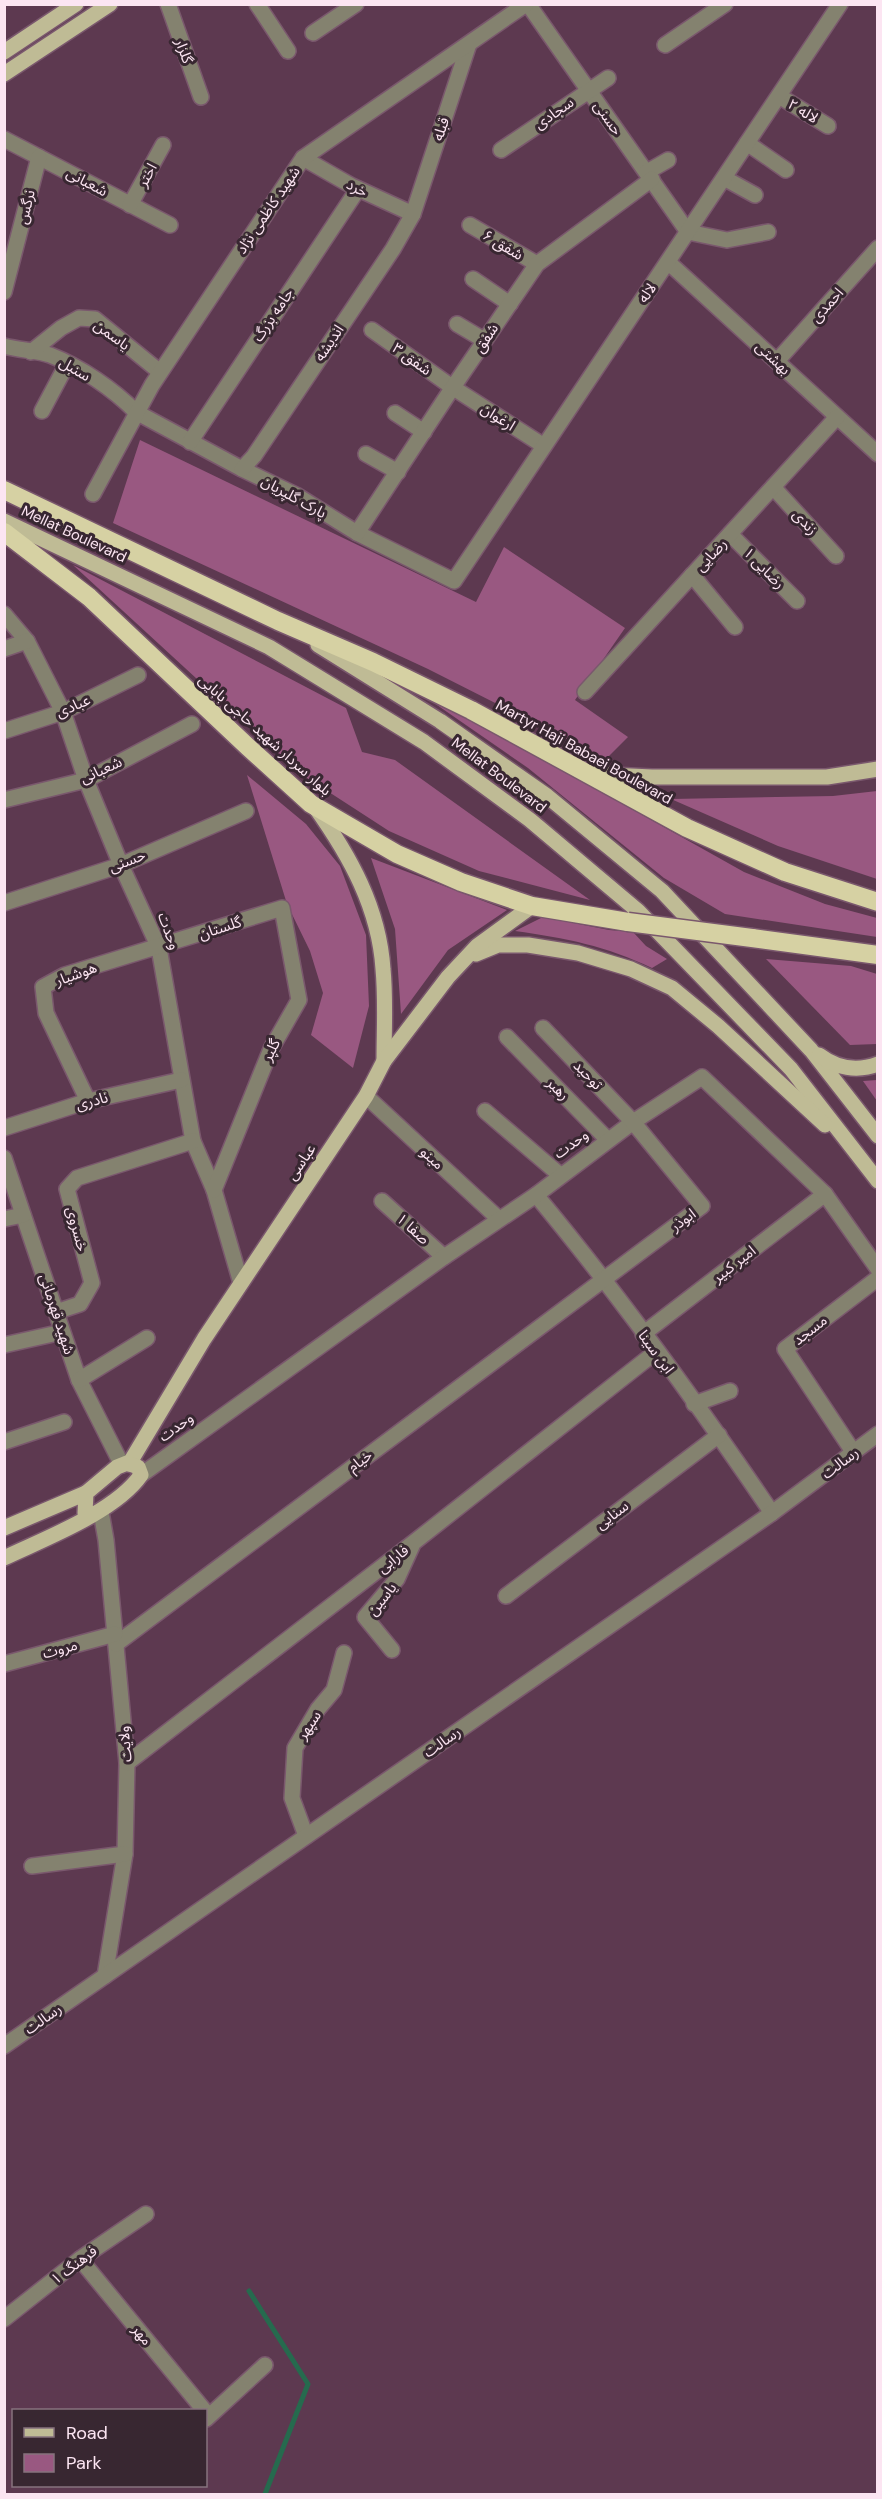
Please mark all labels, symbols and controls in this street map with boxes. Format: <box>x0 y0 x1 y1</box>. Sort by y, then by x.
street label: گلزار <box>170 35 198 67</box>
street label: سجادی <box>530 92 578 134</box>
street label: لاله ۲ <box>784 94 822 128</box>
street label: حسنی <box>589 97 627 139</box>
street label: قبله <box>428 114 454 143</box>
street label: اختر <box>132 160 162 191</box>
street label: شهید کاظمی نژاد <box>231 162 305 258</box>
street label: شعبانی <box>63 163 111 201</box>
street label: خرد <box>343 174 371 202</box>
street label: نرگس <box>12 188 40 226</box>
street label: شفق ۶ <box>479 225 527 265</box>
street label: لاله <box>633 279 661 307</box>
street label: احمدی <box>806 283 848 327</box>
street label: جامه بزرگ <box>248 284 298 346</box>
street label: یاسمن <box>90 315 134 355</box>
street label: شفق <box>469 319 503 357</box>
street label: اندیشه <box>309 321 349 365</box>
street label: بهشتی <box>751 337 795 379</box>
street label: شفق ۳ <box>388 338 436 380</box>
street label: سنبل <box>56 352 94 386</box>
street label: ارغوان <box>477 398 519 436</box>
street label: پارک گلپریان <box>258 471 330 523</box>
street label: Mellat Boulevard <box>18 501 130 567</box>
street label: زندی <box>788 505 822 539</box>
street label: رضایی <box>691 534 731 576</box>
street label: رضایی ۱ <box>739 543 789 593</box>
street label: بلوار سردار شهید حاجی بابایی <box>194 670 336 800</box>
street label: عبادی <box>53 689 94 722</box>
street label: Martyr Haji Babaei Boulevard <box>492 695 676 809</box>
street label: Mellat Boulevard <box>447 733 551 817</box>
street label: شعبانی <box>77 752 125 788</box>
street label: حسنی <box>106 845 148 877</box>
street label: وحدت <box>153 910 185 952</box>
street label: گلستان <box>196 911 245 944</box>
street label: هوشیار <box>51 957 100 991</box>
street label: گلپر <box>257 1035 285 1065</box>
street label: توحید <box>569 1056 607 1094</box>
street label: رهبر <box>542 1073 574 1105</box>
street label: نادری <box>74 1087 110 1115</box>
street label: وحدت <box>550 1125 592 1163</box>
street label: عباسی <box>282 1140 321 1184</box>
street label: مینو <box>416 1142 448 1174</box>
street label: خسروی <box>61 1204 93 1254</box>
street label: ابوذر <box>665 1204 700 1237</box>
street label: صفا ۱ <box>392 1209 434 1249</box>
street label: امیر کبیر <box>707 1241 760 1288</box>
street label: شهید قهرمانی <box>35 1271 80 1357</box>
street label: مسجد <box>789 1310 831 1350</box>
street label: ابن سینا <box>633 1326 679 1378</box>
street label: وحدت <box>155 1408 197 1446</box>
street label: رسالت <box>817 1443 863 1483</box>
street label: خیام <box>344 1445 377 1478</box>
street label: سنایی <box>591 1496 633 1534</box>
street label: فارابی <box>373 1540 413 1578</box>
street label: یاسین <box>363 1578 401 1620</box>
street label: مروت <box>40 1635 80 1663</box>
street label: سپهر <box>292 1706 326 1744</box>
street label: رسالت <box>419 1722 465 1762</box>
street label: ولایت <box>113 1725 137 1763</box>
street label: رسالت <box>20 1999 66 2039</box>
street label: فرهنگ ۱ <box>47 2241 101 2289</box>
street label: مهر <box>127 2320 157 2350</box>
legend <box>12 2409 207 2487</box>
text: Road <box>66 2421 108 2445</box>
text: Park <box>66 2451 102 2475</box>

